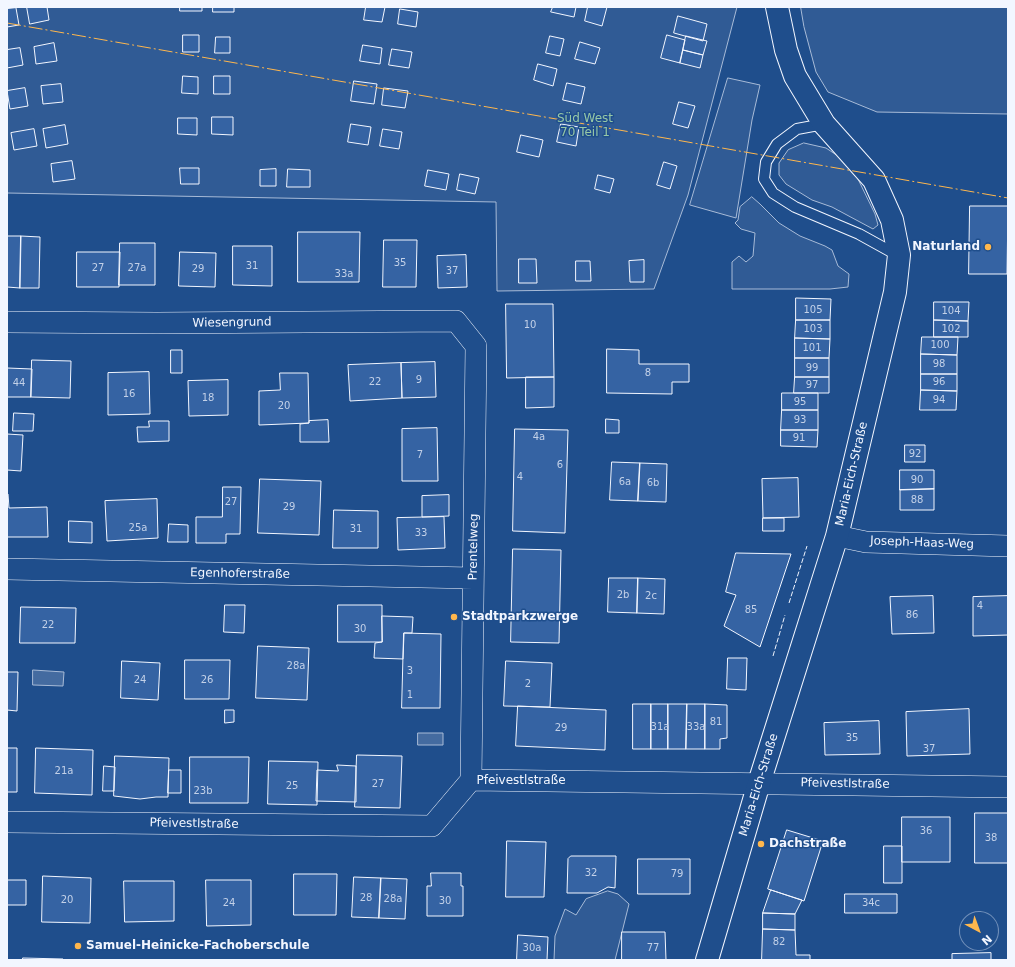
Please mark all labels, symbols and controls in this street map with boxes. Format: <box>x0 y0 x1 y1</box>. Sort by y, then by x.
park label: Süd West 70 Teil 1 <box>557 112 613 140</box>
place label: Naturland <box>912 240 980 254</box>
marker: Naturland <box>983 242 993 252</box>
house number: 35 <box>394 257 406 269</box>
house number: 31 <box>246 260 258 272</box>
house number: 27 <box>92 262 104 274</box>
house number: 27a <box>128 262 146 274</box>
house number: 29 <box>192 263 204 275</box>
house number: 37 <box>446 265 458 277</box>
house number: 33a <box>335 268 353 280</box>
house number: 105 <box>803 304 823 316</box>
house number: 104 <box>941 305 961 317</box>
street label: Wiesengrund <box>192 315 272 331</box>
house number: 10 <box>524 319 536 331</box>
house number: 103 <box>803 323 823 335</box>
house number: 102 <box>941 323 961 335</box>
house number: 100 <box>930 339 950 351</box>
house number: 101 <box>802 342 822 354</box>
house number: 98 <box>933 358 945 370</box>
house number: 99 <box>806 362 818 374</box>
house number: 8 <box>645 367 651 379</box>
house number: 9 <box>416 374 422 386</box>
house number: 22 <box>369 376 381 388</box>
house number: 96 <box>933 376 945 388</box>
house number: 44 <box>13 377 25 389</box>
house number: 97 <box>806 379 818 391</box>
house number: 16 <box>123 388 135 400</box>
house number: 18 <box>202 392 214 404</box>
house number: 94 <box>933 394 945 406</box>
house number: 95 <box>794 396 806 408</box>
house number: 20 <box>278 400 290 412</box>
house number: 93 <box>794 414 806 426</box>
street label: Maria-Eich-Straße <box>833 420 871 528</box>
house number: 4a <box>533 431 545 443</box>
house number: 91 <box>793 432 805 444</box>
house number: 92 <box>909 448 921 460</box>
house number: 7 <box>417 449 423 461</box>
house number: 6 <box>557 459 563 471</box>
house number: 4 <box>517 471 523 483</box>
house number: 90 <box>911 474 923 486</box>
house number: 6a <box>619 476 631 488</box>
house number: 6b <box>647 477 659 489</box>
house number: 88 <box>911 494 923 506</box>
house number: 27 <box>225 496 237 508</box>
house number: 29 <box>283 501 295 513</box>
street label: Prentelweg <box>466 513 482 581</box>
house number: 25a <box>129 522 147 534</box>
house number: 31 <box>350 523 362 535</box>
house number: 33 <box>415 527 427 539</box>
street label: Joseph-Haas-Weg <box>870 534 974 552</box>
street label: Egenhoferstraße <box>190 566 290 582</box>
house number: 2b <box>617 589 629 601</box>
house number: 2c <box>645 590 657 602</box>
house number: 4 <box>977 600 983 612</box>
house number: 85 <box>745 604 757 616</box>
house number: 86 <box>906 609 918 621</box>
place label: Stadtparkzwerge <box>462 610 578 624</box>
marker: Stadtparkzwerge <box>449 612 459 622</box>
house number: 22 <box>42 619 54 631</box>
house number: 30 <box>354 623 366 635</box>
house number: 28a <box>287 660 305 672</box>
house number: 3 <box>407 665 413 677</box>
house number: 24 <box>134 674 146 686</box>
house number: 26 <box>201 674 213 686</box>
house number: 2 <box>525 678 531 690</box>
house number: 1 <box>407 689 413 701</box>
house number: 81 <box>710 716 722 728</box>
house number: 31a <box>651 721 669 733</box>
house number: 33a <box>687 721 705 733</box>
house number: 29 <box>555 722 567 734</box>
street label: Maria-Eich-Straße <box>737 732 781 838</box>
house number: 35 <box>846 732 858 744</box>
house number: 37 <box>923 743 935 755</box>
house number: 21a <box>55 765 73 777</box>
street label: Pfeivestlstraße <box>476 774 566 788</box>
street label: Pfeivestlstraße <box>800 776 890 792</box>
house number: 27 <box>372 778 384 790</box>
house number: 25 <box>286 780 298 792</box>
house number: 23b <box>193 785 213 797</box>
street label: Pfeivestlstraße <box>149 816 239 832</box>
house number: 36 <box>920 825 932 837</box>
house number: 38 <box>985 832 997 844</box>
place label: Dachstraße <box>769 837 846 851</box>
marker: Dachstraße <box>756 839 766 849</box>
house number: 32 <box>585 867 597 879</box>
house number: 79 <box>671 868 683 880</box>
house number: 28 <box>360 892 372 904</box>
house number: 28a <box>384 893 402 905</box>
house number: 20 <box>61 894 73 906</box>
house number: 30 <box>439 895 451 907</box>
house number: 24 <box>223 897 235 909</box>
house number: 34c <box>862 897 880 909</box>
north arrow <box>959 911 999 951</box>
text: N <box>979 932 994 948</box>
house number: 82 <box>773 936 785 948</box>
place label: Samuel-Heinicke-Fachoberschule <box>86 939 310 953</box>
marker: Samuel-Heinicke-Fachoberschule <box>73 941 83 951</box>
house number: 30a <box>523 942 541 954</box>
house number: 77 <box>647 942 659 954</box>

